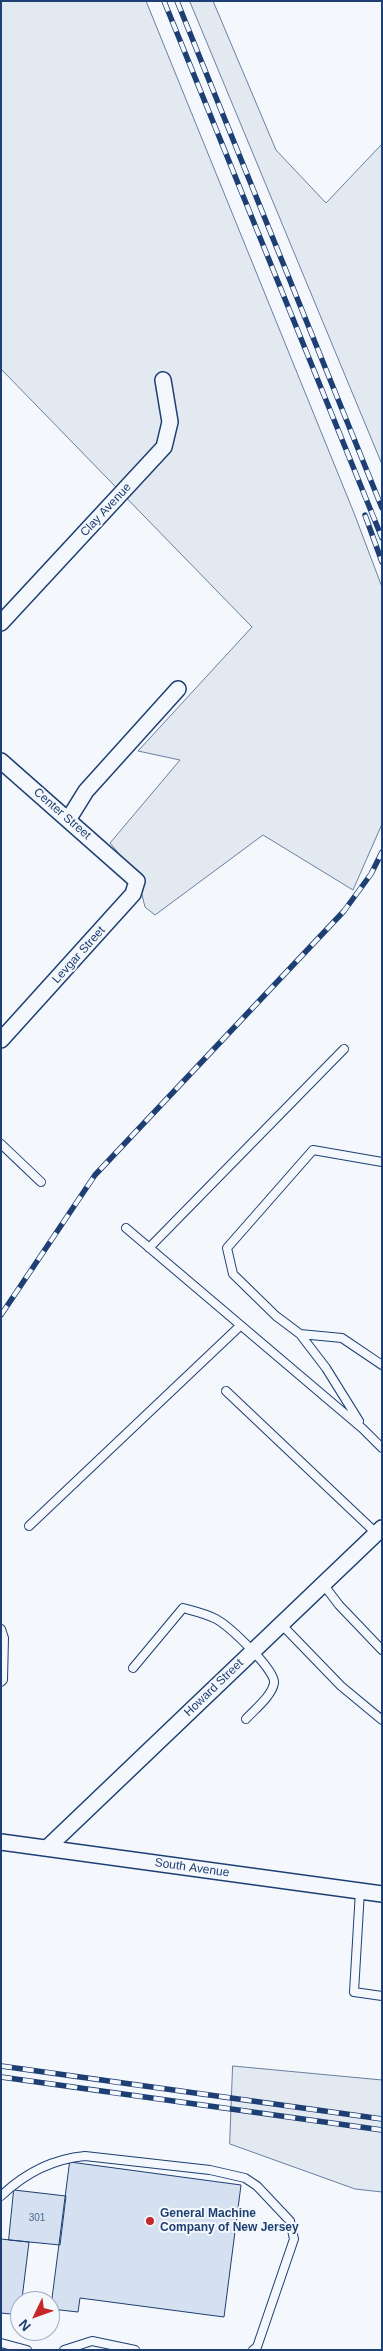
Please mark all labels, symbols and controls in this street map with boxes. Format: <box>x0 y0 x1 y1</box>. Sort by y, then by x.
street label: Clay Avenue <box>78 480 134 540</box>
street label: Center Street <box>30 785 94 843</box>
street label: Levgar Street <box>50 923 108 987</box>
street label: Howard Street <box>181 1656 247 1720</box>
street label: South Avenue <box>154 1856 230 1880</box>
place label: General Machine Company of New Jersey <box>160 2207 299 2235</box>
house number: 301 <box>29 2212 45 2224</box>
marker: General Machine Company of New Jersey <box>144 2215 156 2227</box>
north arrow <box>10 2291 60 2341</box>
text: N <box>15 2316 34 2334</box>

